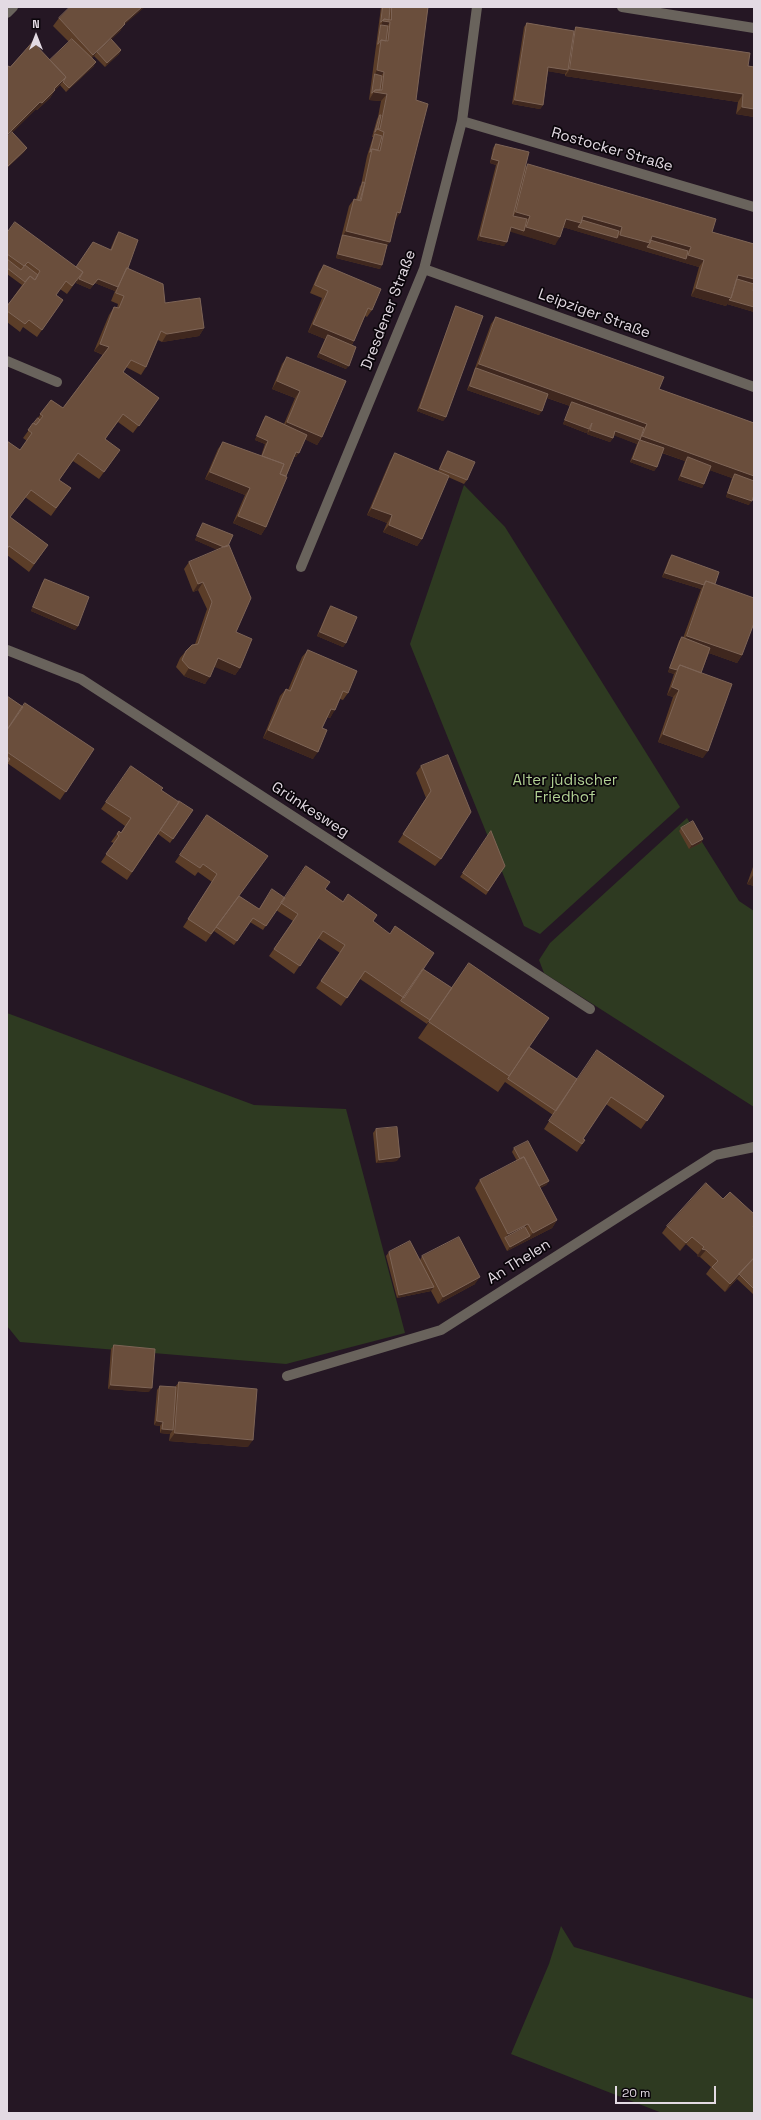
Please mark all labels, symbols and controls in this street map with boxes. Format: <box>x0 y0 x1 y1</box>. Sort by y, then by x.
north arrow <box>16 16 56 56</box>
text: N <box>32 17 40 31</box>
street label: Rostocker Straße <box>549 124 675 176</box>
street label: Dresdener Straße <box>358 248 420 372</box>
street label: Leipziger Straße <box>535 285 653 343</box>
park label: Alter jüdischer Friedhof <box>513 772 617 807</box>
street label: Grünkesweg <box>268 778 352 842</box>
street label: An Thelen <box>484 1236 554 1288</box>
scale bar <box>617 2078 718 2104</box>
text: 20 m <box>622 2085 650 2101</box>

